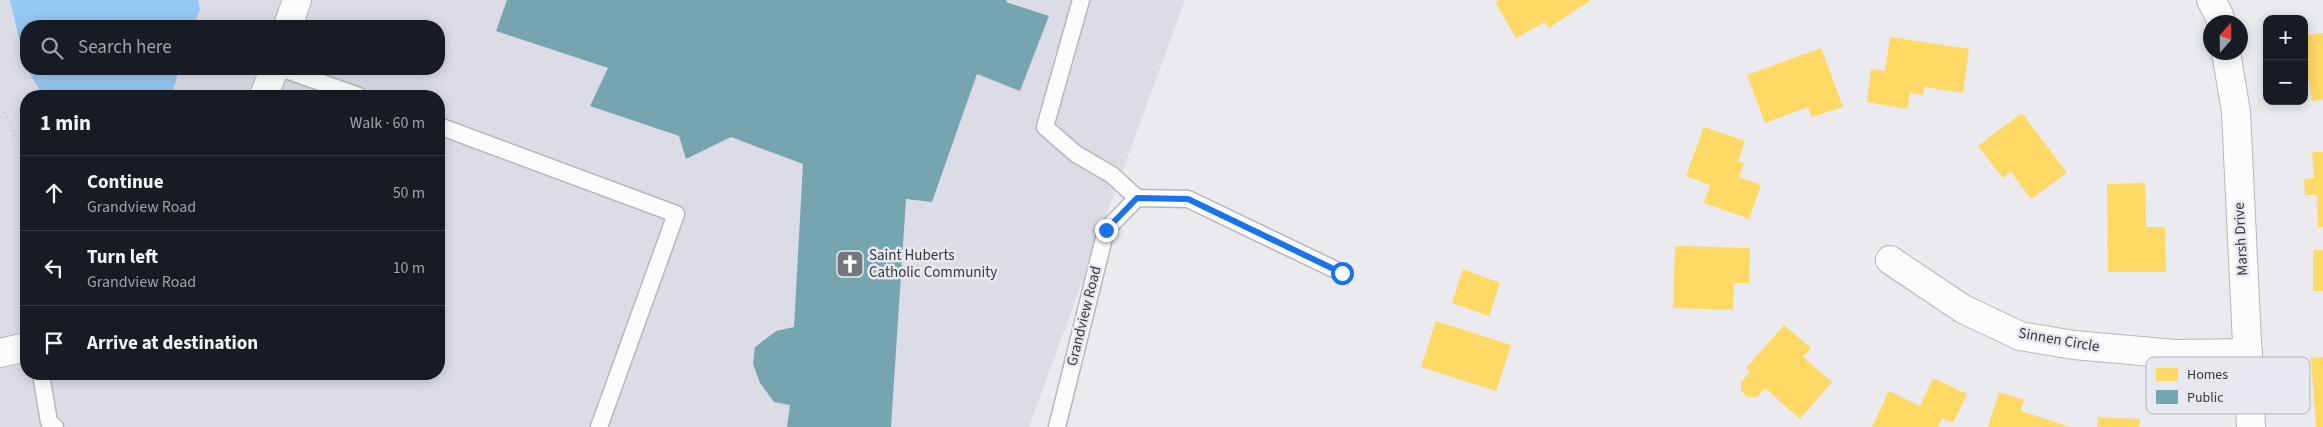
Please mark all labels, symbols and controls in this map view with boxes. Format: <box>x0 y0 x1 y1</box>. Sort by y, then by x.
north arrow <box>2203 15 2248 60</box>
map controls <box>2263 15 2308 105</box>
button: + <box>2263 15 2308 60</box>
search box <box>20 20 445 75</box>
icon: search <box>38 34 66 62</box>
text: Search here <box>78 34 172 61</box>
button: − <box>2263 60 2308 105</box>
text: 1 min <box>40 108 91 138</box>
text: Walk · 60 m <box>350 112 425 134</box>
text: Continue <box>87 169 164 196</box>
icon: ahead <box>40 179 68 207</box>
text: 50 m <box>393 182 425 204</box>
text: Grandview Road <box>87 196 196 218</box>
street label: Marsh Drive <box>2229 202 2253 276</box>
route end <box>1095 219 1118 242</box>
text: Turn left <box>87 244 158 271</box>
place label: Saint Huberts Catholic Community <box>869 245 997 283</box>
church icon: Saint Huberts Catholic Community <box>835 249 865 279</box>
icon: left <box>40 254 68 282</box>
text: 10 m <box>393 257 425 279</box>
route start <box>1331 262 1354 285</box>
street label: Grandview Road <box>1061 264 1107 368</box>
text: Grandview Road <box>87 271 196 293</box>
street label: Sinnen Circle <box>2017 323 2101 357</box>
icon: arrive <box>40 329 68 357</box>
text: Arrive at destination <box>87 330 258 357</box>
legend <box>2146 357 2310 414</box>
text: Homes <box>2187 365 2228 385</box>
text: Public <box>2187 388 2224 408</box>

